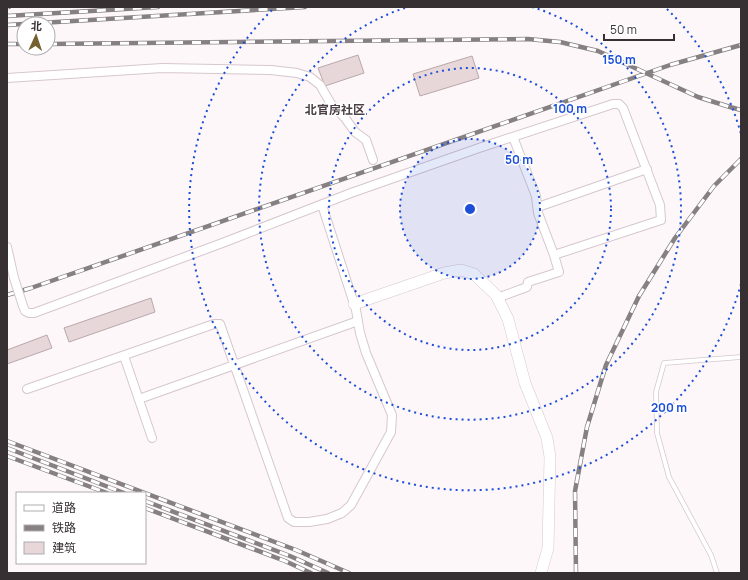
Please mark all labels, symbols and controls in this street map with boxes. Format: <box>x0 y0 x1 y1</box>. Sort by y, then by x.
north arrow <box>16 16 56 56</box>
scale bar <box>604 16 674 42</box>
text: 北 <box>31 18 42 33</box>
text: 50 m <box>610 21 637 38</box>
text: 150 m <box>602 51 636 68</box>
text: 100 m <box>553 100 587 117</box>
district label: 北官房社区 <box>305 101 365 118</box>
text: 50 m <box>505 151 533 168</box>
centre of rings <box>463 202 477 216</box>
text: 200 m <box>651 399 687 416</box>
legend <box>16 492 146 564</box>
text: 道路 <box>52 499 76 516</box>
text: 铁路 <box>52 519 76 536</box>
text: 建筑 <box>52 539 76 556</box>

